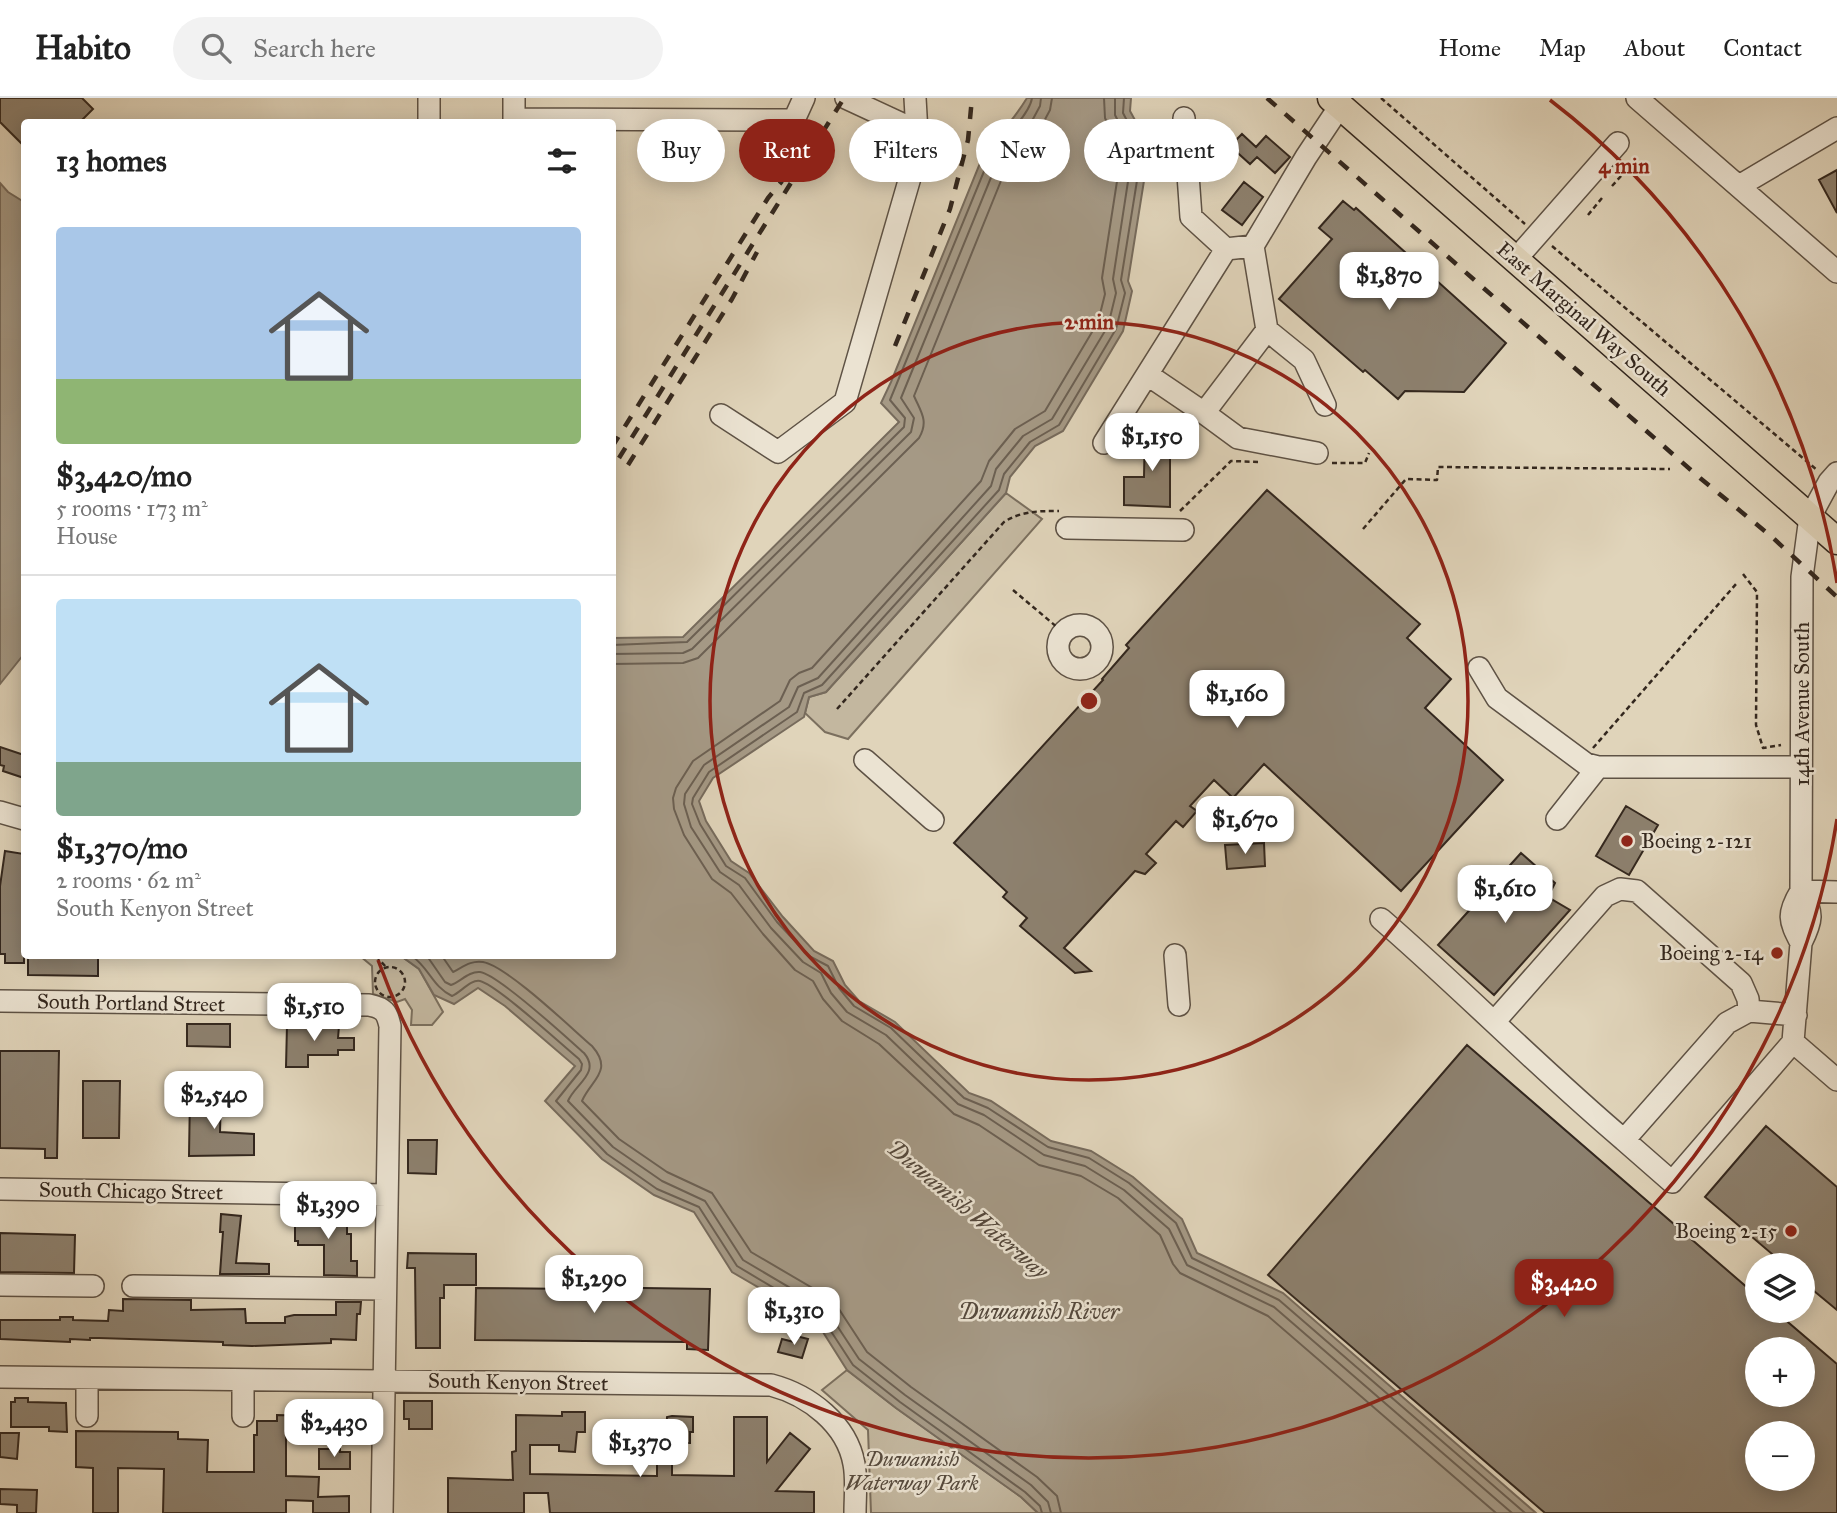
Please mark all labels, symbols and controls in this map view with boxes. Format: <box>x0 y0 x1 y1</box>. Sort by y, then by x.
search box <box>173 17 663 80</box>
text: Habito <box>35 28 131 68</box>
icon: search <box>197 29 235 67</box>
text: Search here <box>253 32 376 64</box>
text: Home <box>1438 33 1501 63</box>
text: Map <box>1539 33 1586 63</box>
text: About <box>1624 33 1685 63</box>
text: Contact <box>1723 33 1802 63</box>
chip: Buy <box>637 119 725 182</box>
chip: Rent <box>739 119 835 182</box>
chip: Filters <box>849 119 962 182</box>
chip: New <box>976 119 1070 182</box>
chip: Apartment <box>1084 119 1239 182</box>
icon: filters <box>543 142 581 180</box>
text: 13 homes <box>56 143 167 179</box>
text: 4 min <box>1598 153 1650 179</box>
street label: East Marginal Way South <box>1491 236 1677 402</box>
pin: $1,870 <box>1332 252 1446 312</box>
text: $1,870 <box>1356 261 1422 289</box>
icon: home <box>256 273 382 399</box>
text: 2 min <box>1064 309 1114 335</box>
pin: $1,150 <box>1095 414 1209 473</box>
text: $1,150 <box>1121 422 1183 450</box>
text: $3,420/mo <box>56 458 192 494</box>
text: 5 rooms · 173 m² <box>56 494 208 522</box>
text: House <box>56 522 118 550</box>
street label: 14th Avenue South <box>1789 622 1815 786</box>
icon: home <box>256 645 382 771</box>
pin: $1,160 <box>1180 670 1294 730</box>
text: $1,160 <box>1205 679 1269 707</box>
centre of rings <box>1077 689 1101 713</box>
pin: $1,670 <box>1188 796 1302 856</box>
text: $1,670 <box>1212 805 1278 833</box>
place label: Boeing 2-121 <box>1641 828 1752 854</box>
text: $1,370/mo <box>56 830 188 866</box>
marker: Boeing 2-121 <box>1619 833 1635 849</box>
text: 2 rooms · 62 m² <box>56 866 201 894</box>
pin: $1,610 <box>1448 866 1562 925</box>
text: $1,610 <box>1474 874 1536 902</box>
text: South Kenyon Street <box>56 894 254 922</box>
place label: Boeing 2-14 <box>1659 940 1764 966</box>
marker: Boeing 2-14 <box>1769 945 1785 961</box>
pin: $1,510 <box>257 984 371 1043</box>
street label: South Portland Street <box>37 988 226 1018</box>
text: $1,510 <box>283 992 345 1020</box>
pin: $2,540 <box>157 1072 271 1131</box>
text: $2,540 <box>180 1080 248 1108</box>
water label: Duwamish Waterway <box>882 1133 1055 1286</box>
street label: South Chicago Street <box>39 1176 224 1206</box>
pin: $1,390 <box>271 1182 385 1241</box>
text: $1,390 <box>296 1190 360 1218</box>
place label: Boeing 2-15 <box>1675 1218 1777 1244</box>
marker: Boeing 2-15 <box>1783 1223 1799 1239</box>
map controls <box>1745 1253 1815 1491</box>
button: layers <box>1745 1253 1815 1323</box>
pin: $1,290 <box>537 1256 651 1315</box>
pin: $3,420 <box>1507 1260 1621 1319</box>
text: $1,290 <box>561 1264 627 1292</box>
text: $3,420 <box>1531 1268 1597 1296</box>
pin: $1,310 <box>737 1288 851 1347</box>
text: $1,310 <box>764 1296 824 1324</box>
water label: Duwamish River <box>959 1297 1121 1325</box>
button: + <box>1745 1337 1815 1407</box>
street label: South Kenyon Street <box>428 1367 609 1397</box>
pin: $2,430 <box>277 1400 391 1459</box>
text: $2,430 <box>300 1408 368 1436</box>
pin: $1,370 <box>583 1420 697 1479</box>
button: − <box>1745 1421 1815 1491</box>
text: $1,370 <box>608 1428 672 1456</box>
park label: Duwamish Waterway Park <box>845 1446 979 1496</box>

